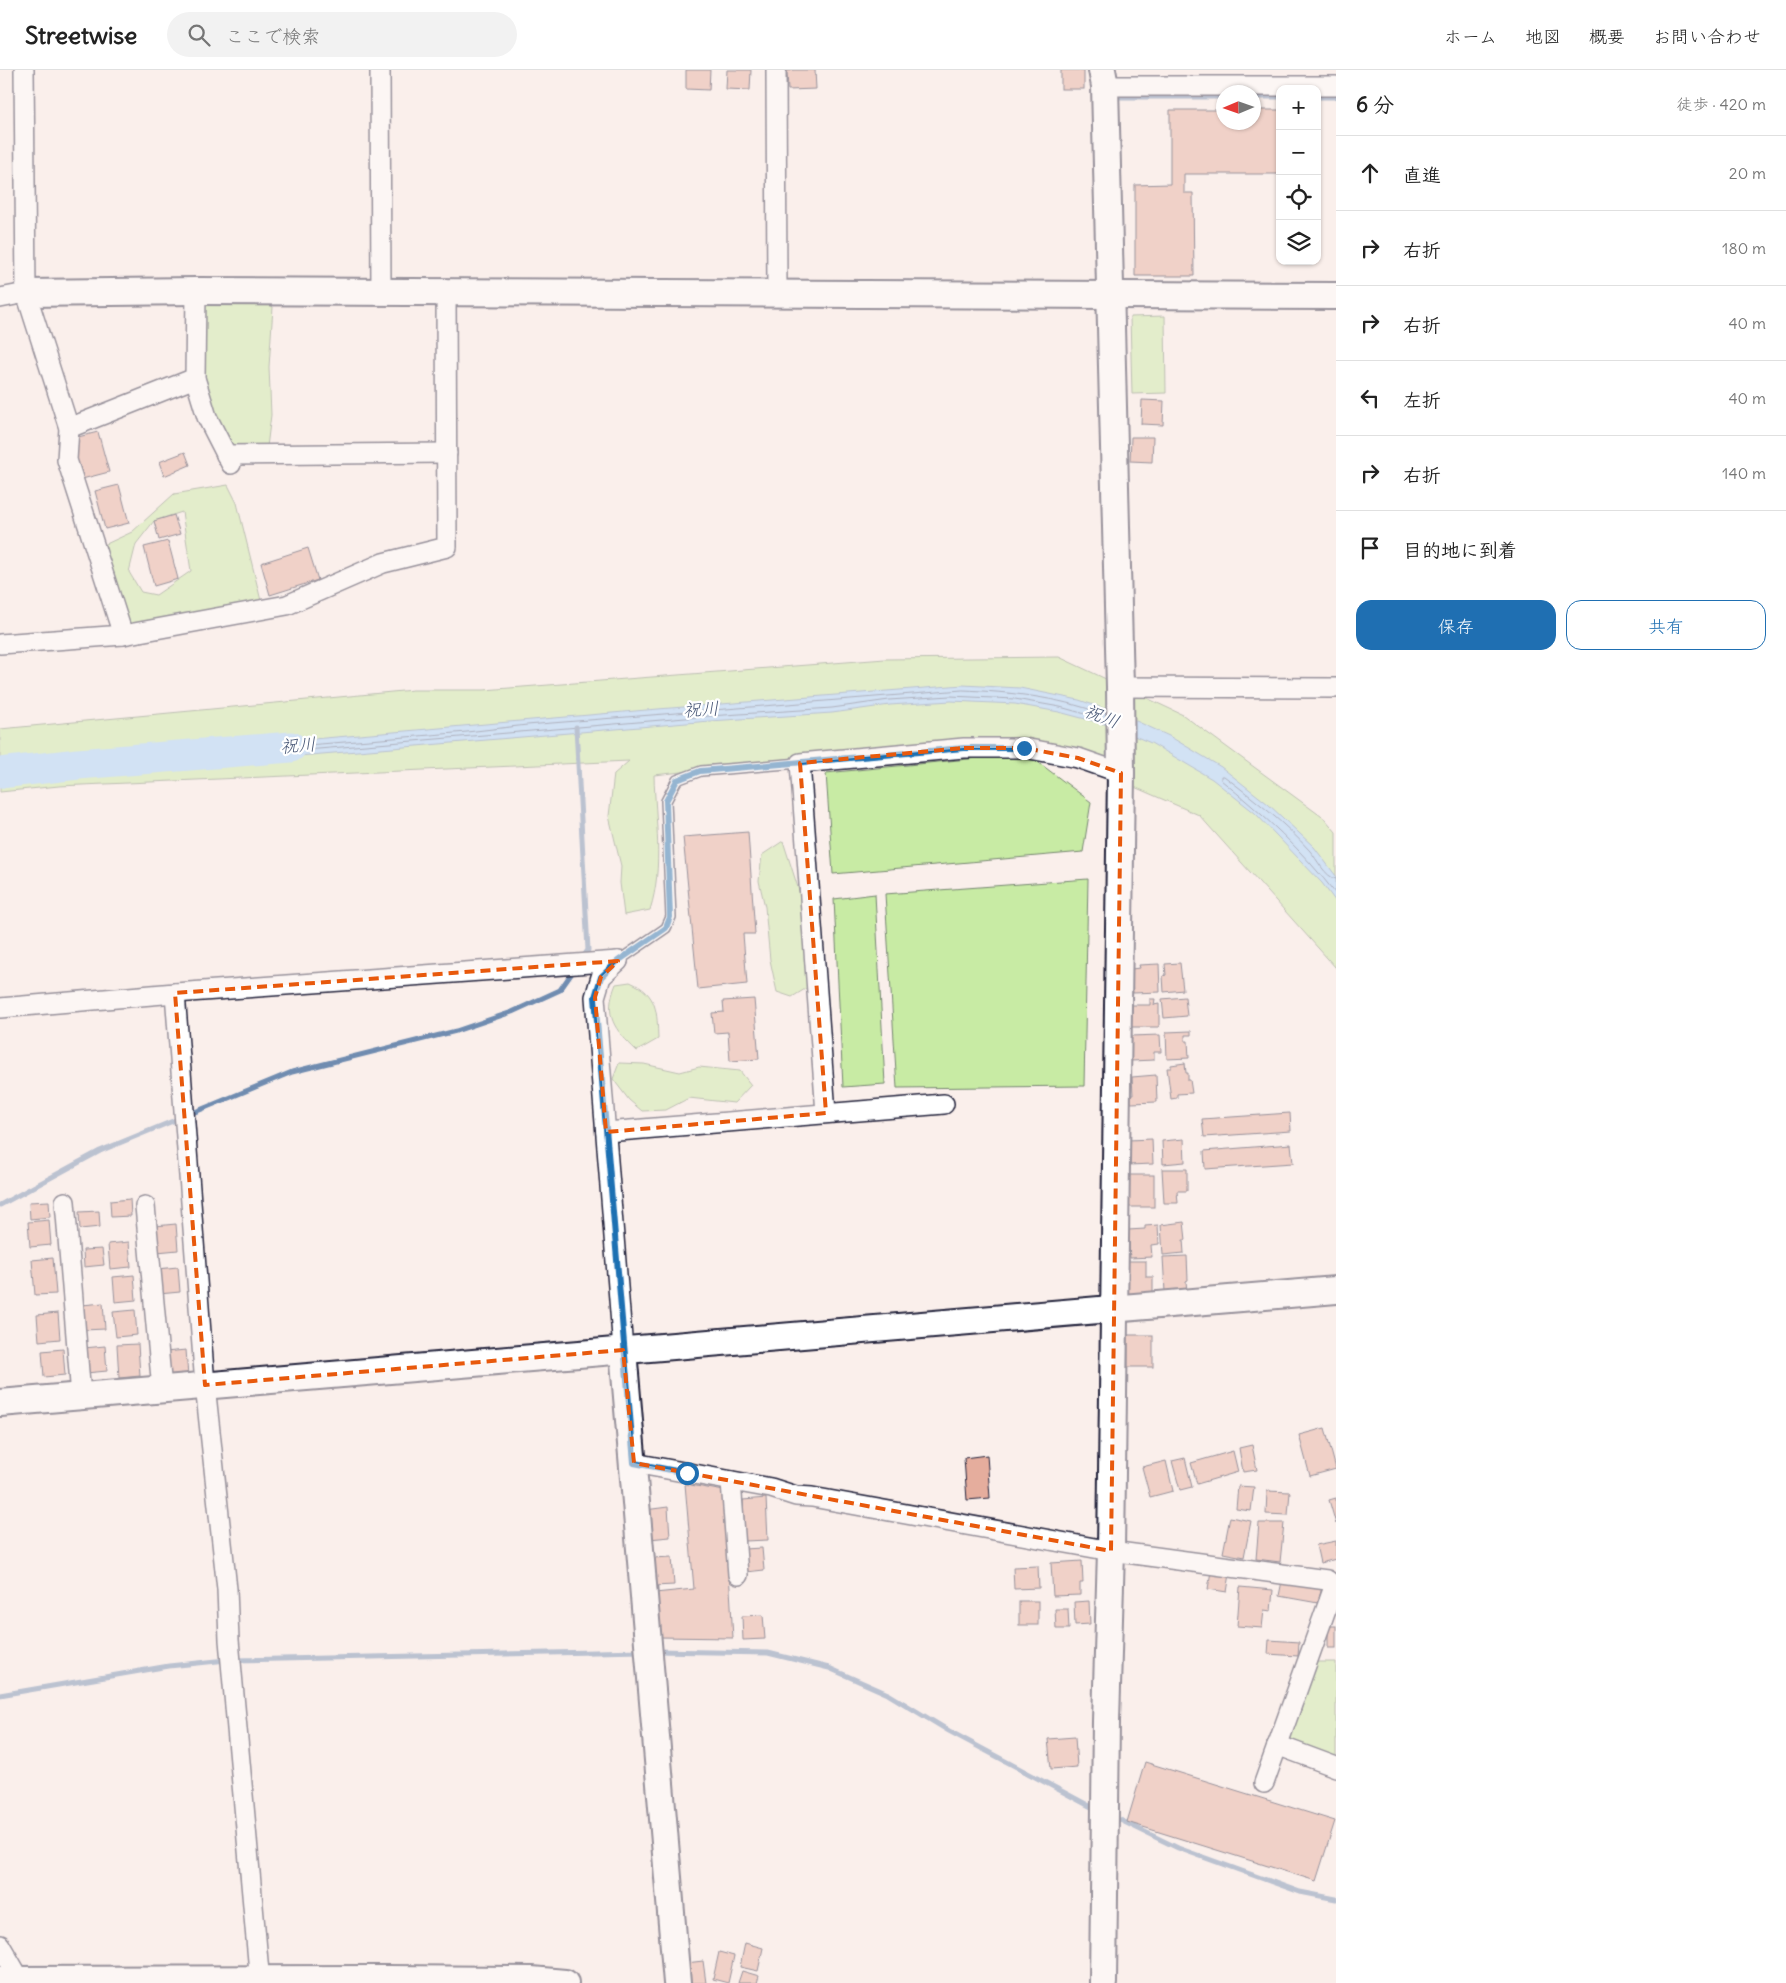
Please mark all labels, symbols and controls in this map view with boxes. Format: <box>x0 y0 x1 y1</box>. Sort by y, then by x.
search box <box>167 12 517 57</box>
text: Streetwise <box>25 20 137 50</box>
icon: search <box>185 21 213 49</box>
text: ここで検索 <box>225 24 320 48</box>
text: ホーム <box>1444 25 1497 48</box>
text: 地図 <box>1525 25 1561 48</box>
text: 概要 <box>1589 25 1625 48</box>
text: お問い合わせ <box>1653 25 1761 48</box>
north arrow <box>1216 85 1261 130</box>
map controls <box>1276 85 1321 265</box>
button: + <box>1276 85 1321 130</box>
text: 6 分 <box>1356 91 1394 118</box>
text: 徒歩 · 420 m <box>1676 94 1766 114</box>
button: − <box>1276 130 1321 175</box>
icon: ahead <box>1356 159 1384 187</box>
text: 直進 <box>1403 163 1441 187</box>
text: 20 m <box>1729 163 1766 183</box>
button: locate <box>1276 175 1321 220</box>
button: layers <box>1276 220 1321 265</box>
icon: right <box>1356 234 1384 262</box>
text: 右折 <box>1403 238 1441 262</box>
text: 180 m <box>1722 238 1766 258</box>
icon: right <box>1356 309 1384 337</box>
text: 右折 <box>1403 313 1441 337</box>
text: 40 m <box>1728 313 1766 333</box>
icon: left <box>1356 384 1384 412</box>
text: 左折 <box>1403 388 1441 412</box>
text: 40 m <box>1728 388 1766 408</box>
icon: right <box>1356 459 1384 487</box>
text: 右折 <box>1403 463 1441 487</box>
text: 140 m <box>1722 463 1766 483</box>
icon: arrive <box>1356 534 1384 562</box>
text: 目的地に到着 <box>1403 538 1517 562</box>
button: 保存 <box>1356 600 1556 650</box>
button: 共有 <box>1566 600 1766 650</box>
water label: 祝川 <box>682 696 720 722</box>
water label: 祝川 <box>1081 699 1123 733</box>
water label: 祝川 <box>279 732 317 758</box>
route end <box>1013 737 1036 760</box>
route start <box>676 1462 699 1485</box>

